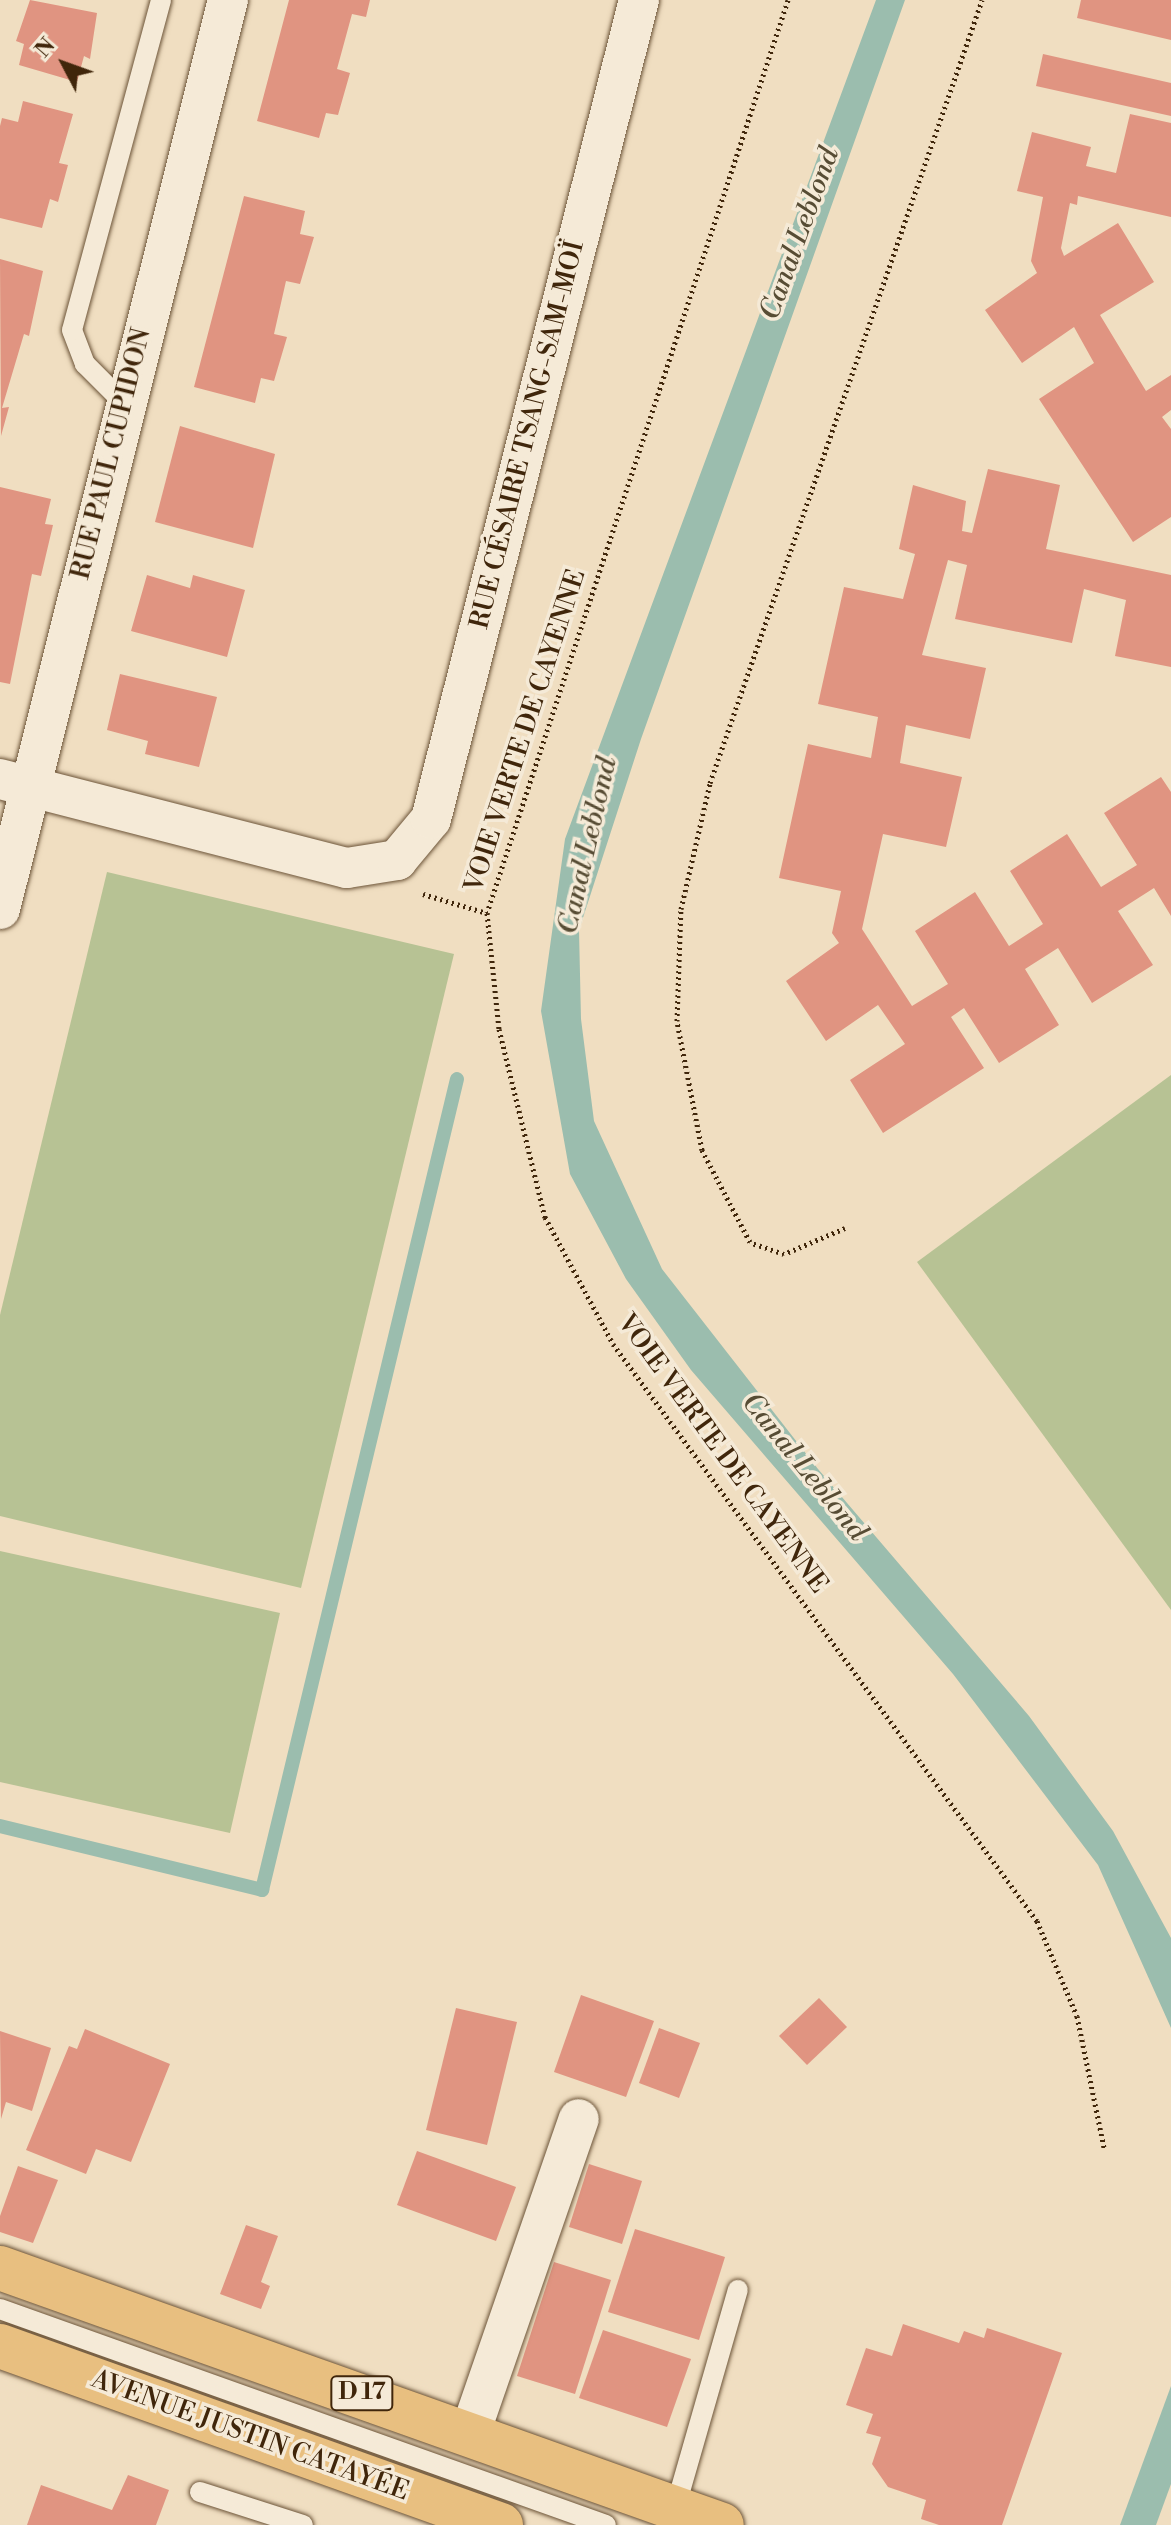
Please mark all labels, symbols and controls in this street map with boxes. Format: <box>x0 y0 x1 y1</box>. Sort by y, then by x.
north arrow <box>24 24 104 104</box>
text: N <box>30 33 61 63</box>
water label: Canal Leblond <box>753 144 847 324</box>
street label: RUE CÉSAIRE TSANG-SAM-MOÏ <box>465 238 591 632</box>
street label: RUE PAUL CUPIDON <box>66 325 158 583</box>
street label: VOIE VERTE DE CAYENNE <box>459 566 593 896</box>
water label: Canal Leblond <box>551 754 625 938</box>
street label: VOIE VERTE DE CAYENNE <box>610 1308 834 1600</box>
water label: Canal Leblond <box>734 1386 874 1548</box>
street label: AVENUE JUSTIN CATAYÉE <box>87 2364 413 2508</box>
road number: D 17 <box>330 2373 394 2413</box>

